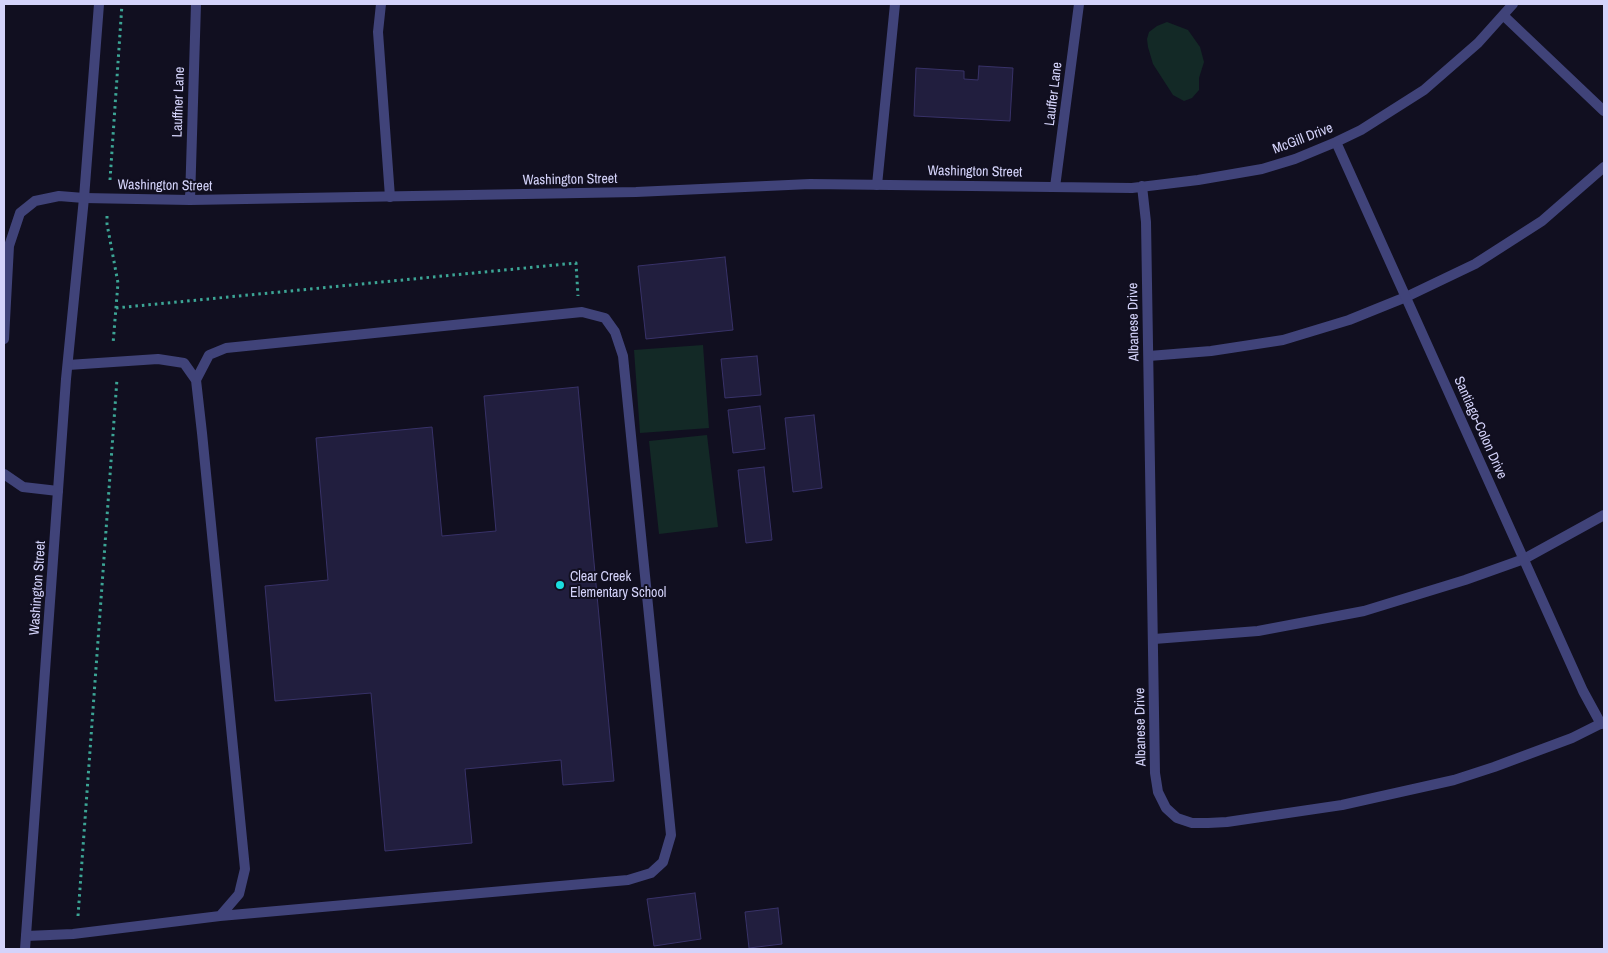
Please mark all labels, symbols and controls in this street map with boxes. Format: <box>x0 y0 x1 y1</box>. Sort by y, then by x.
street label: Lauffer Lane <box>1042 61 1066 127</box>
street label: Lauffner Lane <box>169 66 189 138</box>
street label: McGill Drive <box>1271 120 1335 158</box>
street label: Washington Street <box>928 163 1022 181</box>
street label: Washington Street <box>523 171 617 189</box>
street label: Washington Street <box>118 177 212 195</box>
street label: Albanese Drive <box>1125 283 1143 361</box>
street label: Santiago-Colon Drive <box>1450 374 1510 482</box>
street label: Washington Street <box>26 540 50 636</box>
place label: Clear Creek Elementary School <box>570 569 666 602</box>
marker: Clear Creek Elementary School <box>554 579 566 591</box>
street label: Albanese Drive <box>1132 688 1150 766</box>

